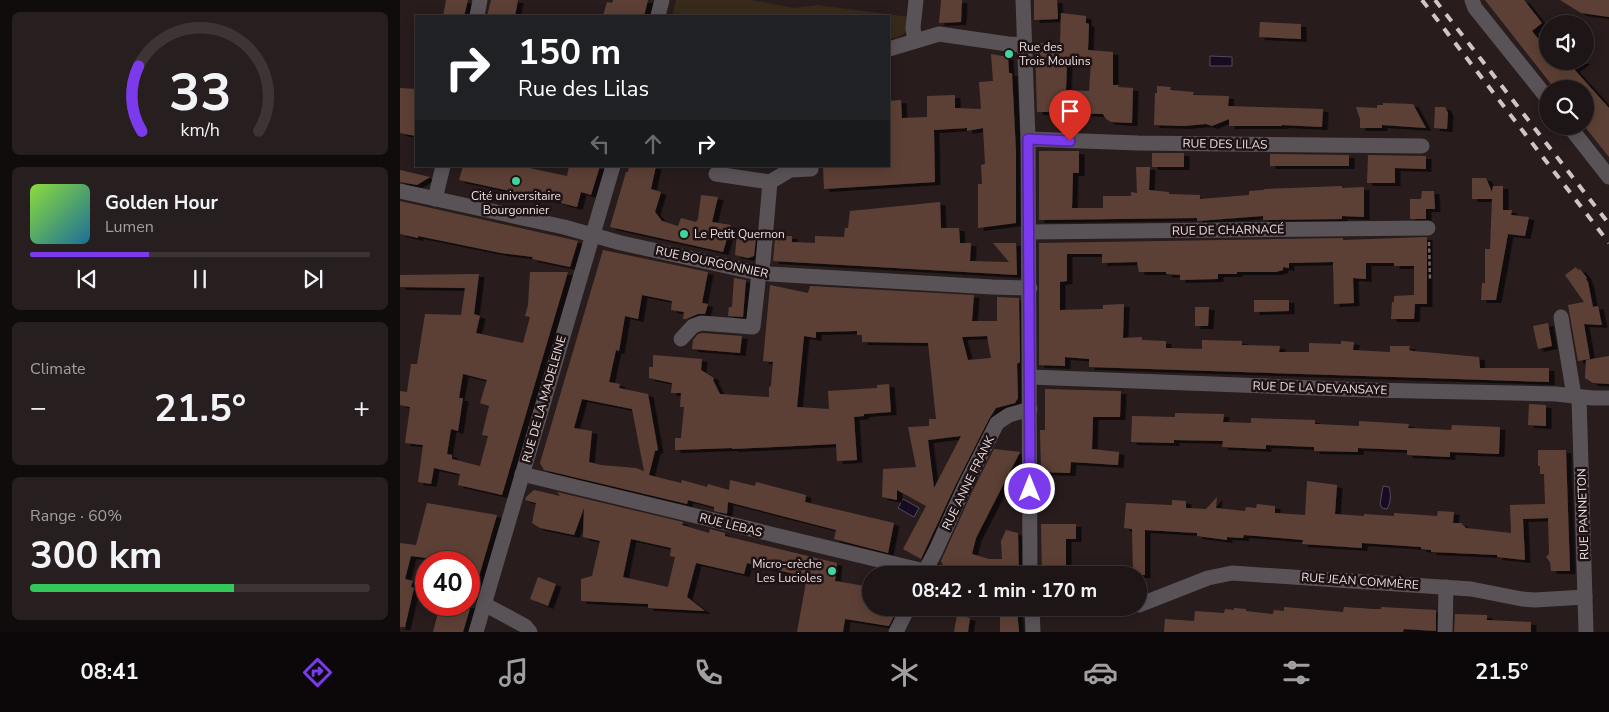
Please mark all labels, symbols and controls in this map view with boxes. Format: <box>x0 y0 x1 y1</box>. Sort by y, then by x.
map controls <box>1539 15 1594 135</box>
button: sound <box>1539 15 1594 70</box>
text: 150 m <box>518 29 621 76</box>
icon: right <box>435 35 500 100</box>
place label: Rue des Trois Moulins <box>1019 39 1091 69</box>
marker: Rue des Trois Moulins <box>1003 48 1015 60</box>
text: 33 <box>169 57 231 128</box>
text: Rue des Lilas <box>518 74 649 104</box>
button: search <box>1539 80 1594 135</box>
pin <box>1049 90 1091 141</box>
icon: arrive <box>1056 97 1084 125</box>
text: km/h <box>180 118 220 142</box>
icon: left <box>586 130 614 158</box>
icon: ahead <box>639 130 667 158</box>
icon: right <box>692 130 720 158</box>
street label: RUE DES LILAS <box>1182 135 1268 153</box>
marker: Cité universitaire Bourgonnier <box>510 175 522 187</box>
place label: Cité universitaire Bourgonnier <box>471 188 561 218</box>
text: Golden Hour <box>105 190 218 216</box>
text: Lumen <box>105 216 154 238</box>
street label: RUE DE CHARNACÉ <box>1172 221 1284 239</box>
place label: Le Petit Quernon <box>694 226 785 242</box>
marker: Le Petit Quernon <box>678 228 690 240</box>
street label: RUE BOURGONNIER <box>654 242 770 282</box>
icon: previous <box>73 265 101 293</box>
icon: pause <box>186 265 214 293</box>
icon: next <box>299 265 327 293</box>
street label: RUE DE LA MADELEINE <box>518 334 570 464</box>
text: Climate <box>30 358 85 380</box>
street label: RUE DE LA DEVANSAYE <box>1252 378 1388 398</box>
text: 21.5° <box>154 383 246 434</box>
text: − <box>30 389 47 427</box>
text: + <box>353 389 370 427</box>
street label: RUE ANNE FRANK <box>938 433 998 533</box>
position arrow <box>1003 462 1055 514</box>
street label: RUE PANNETON <box>1573 468 1593 560</box>
text: Range · 60% <box>30 505 122 527</box>
street label: RUE LEBAS <box>698 509 764 541</box>
text: 300 km <box>30 530 162 581</box>
speed limit sign: 40 <box>415 551 480 616</box>
place label: Micro-crèche Les Lucioles <box>752 556 822 586</box>
marker: Micro-crèche Les Lucioles <box>826 565 838 577</box>
street label: RUE JEAN COMMÈRE <box>1301 569 1419 593</box>
text: 08:42 · 1 min · 170 m <box>912 578 1097 604</box>
icon: directions <box>300 655 335 690</box>
icon: music <box>496 655 531 690</box>
icon: phone <box>691 655 726 690</box>
icon: climate <box>887 655 922 690</box>
icon: car <box>1083 655 1118 690</box>
icon: filters <box>1279 655 1314 690</box>
text: 08:41 <box>80 657 139 687</box>
text: 21.5° <box>1475 657 1528 687</box>

